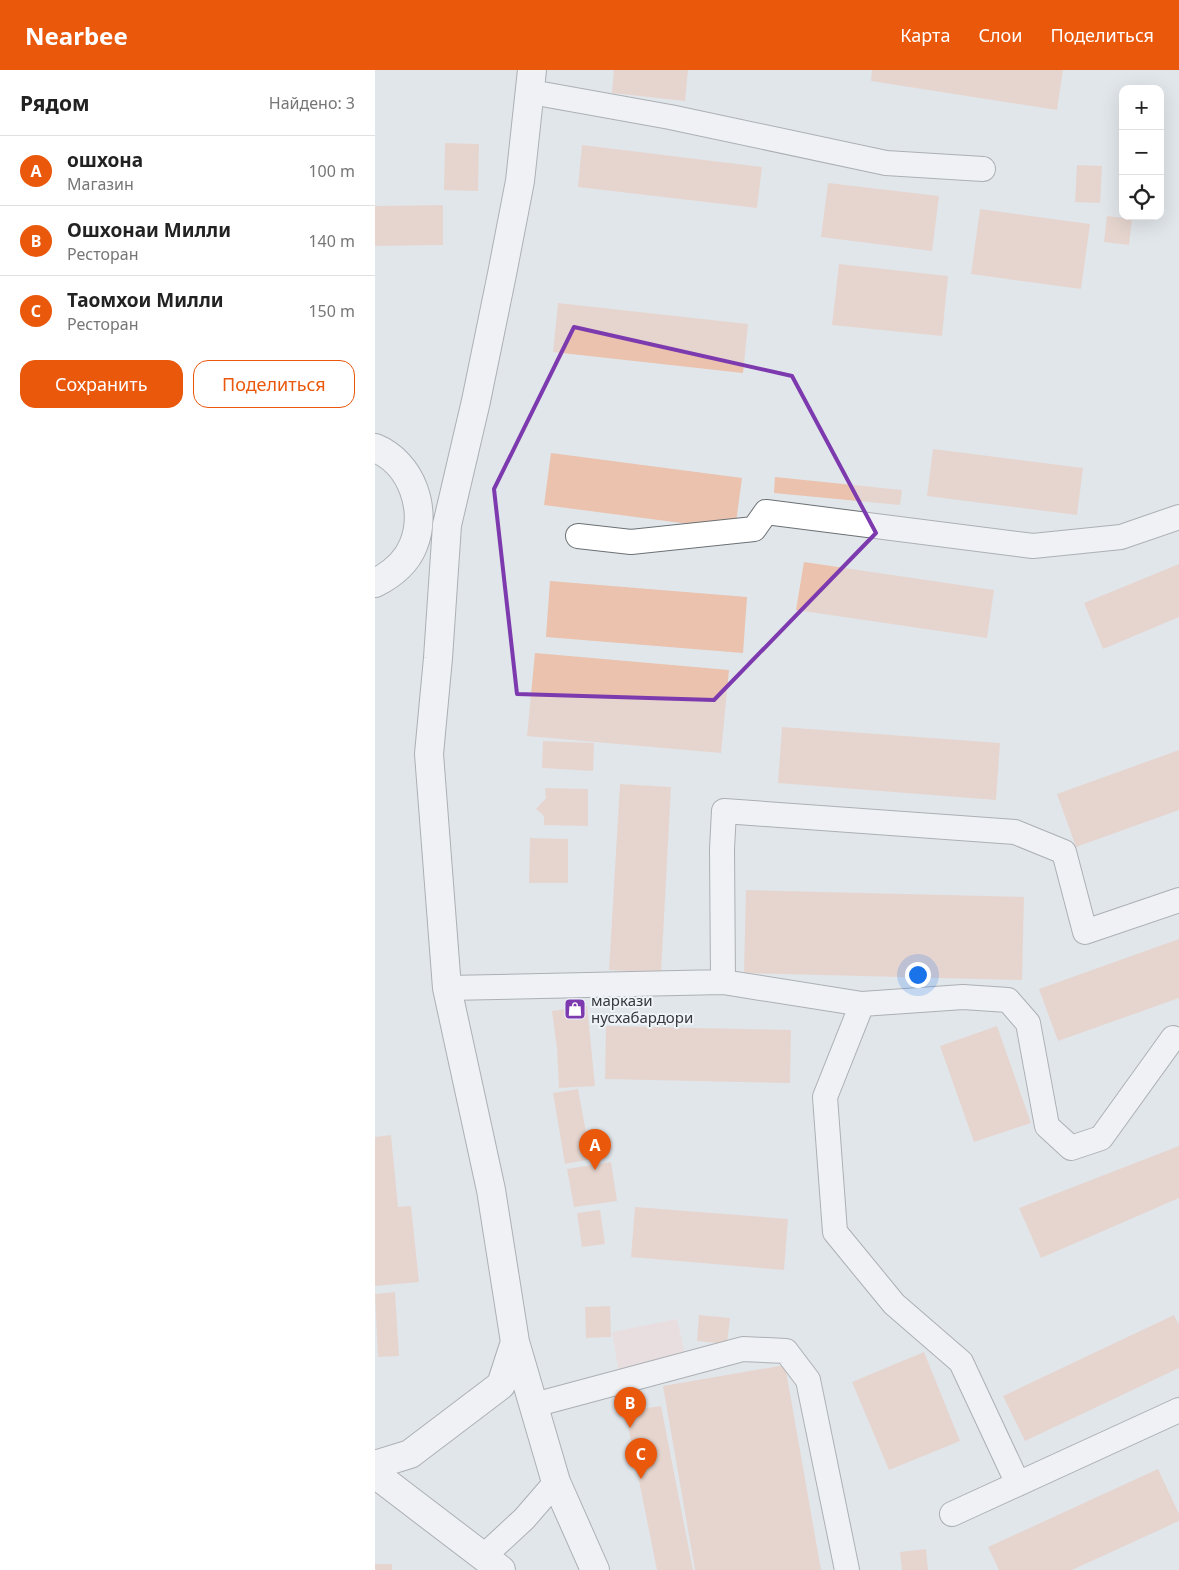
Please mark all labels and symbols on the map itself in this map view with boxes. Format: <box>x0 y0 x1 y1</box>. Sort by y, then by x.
your location <box>905 962 931 988</box>
place label: маркази нусхабардори <box>591 990 693 1027</box>
shop icon: маркази нусхабардори <box>563 997 587 1021</box>
pin: A <box>579 1129 611 1170</box>
pin: B <box>614 1387 646 1428</box>
pin: C <box>625 1438 657 1479</box>

